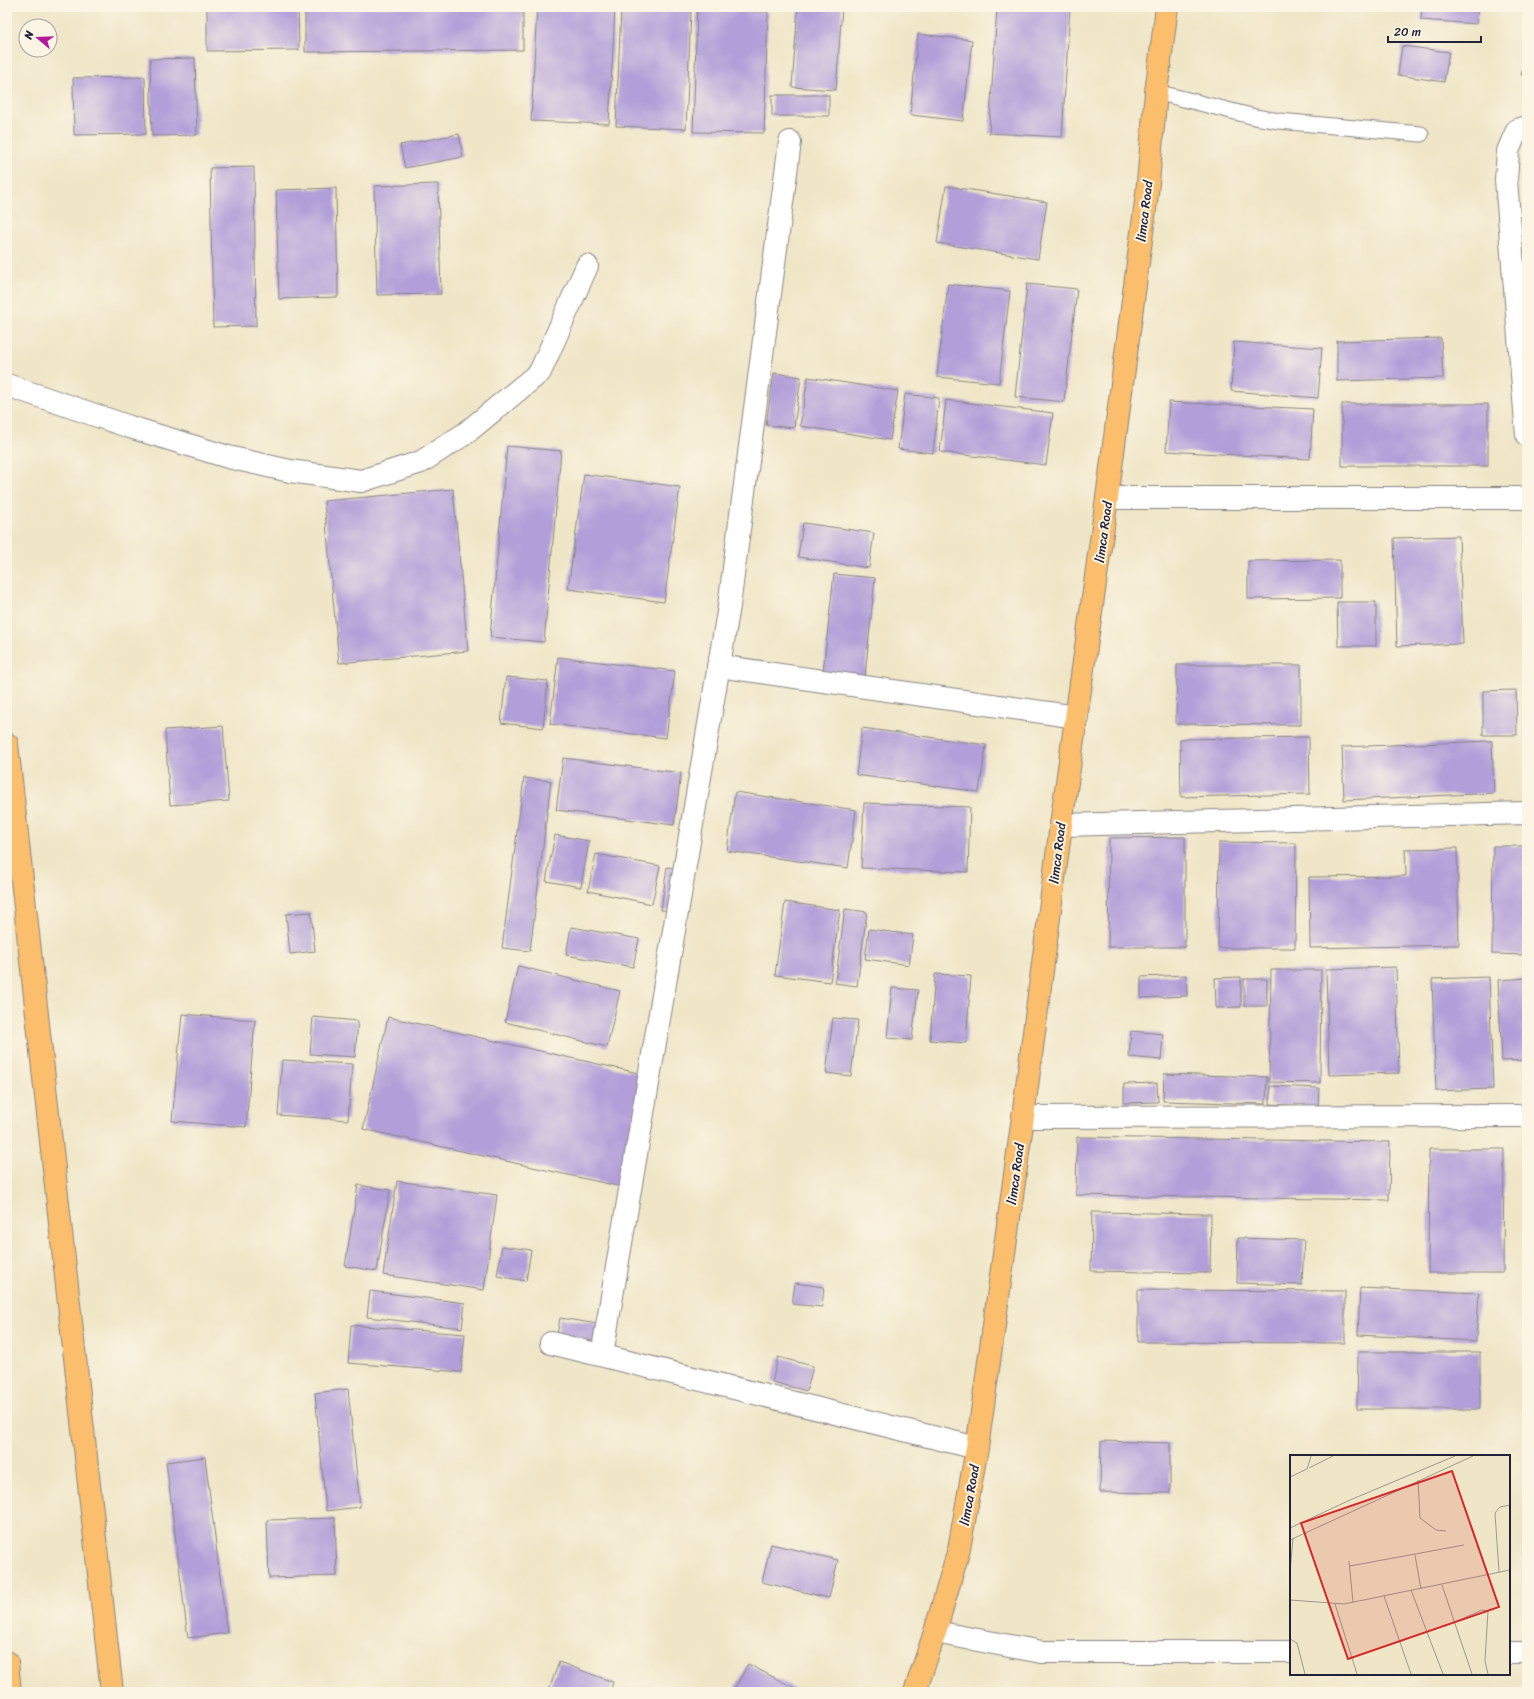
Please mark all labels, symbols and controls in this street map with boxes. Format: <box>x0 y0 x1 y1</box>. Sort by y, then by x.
north arrow <box>18 18 58 58</box>
scale bar <box>1388 18 1481 44</box>
text: 20 m <box>1394 21 1421 43</box>
text: N <box>18 28 39 43</box>
street label: limca Road <box>1129 178 1160 243</box>
street label: limca Road <box>1088 499 1119 564</box>
street label: limca Road <box>1042 820 1073 885</box>
street label: limca Road <box>1000 1141 1031 1206</box>
inset map <box>1290 1455 1510 1675</box>
street label: limca Road <box>953 1462 986 1527</box>

